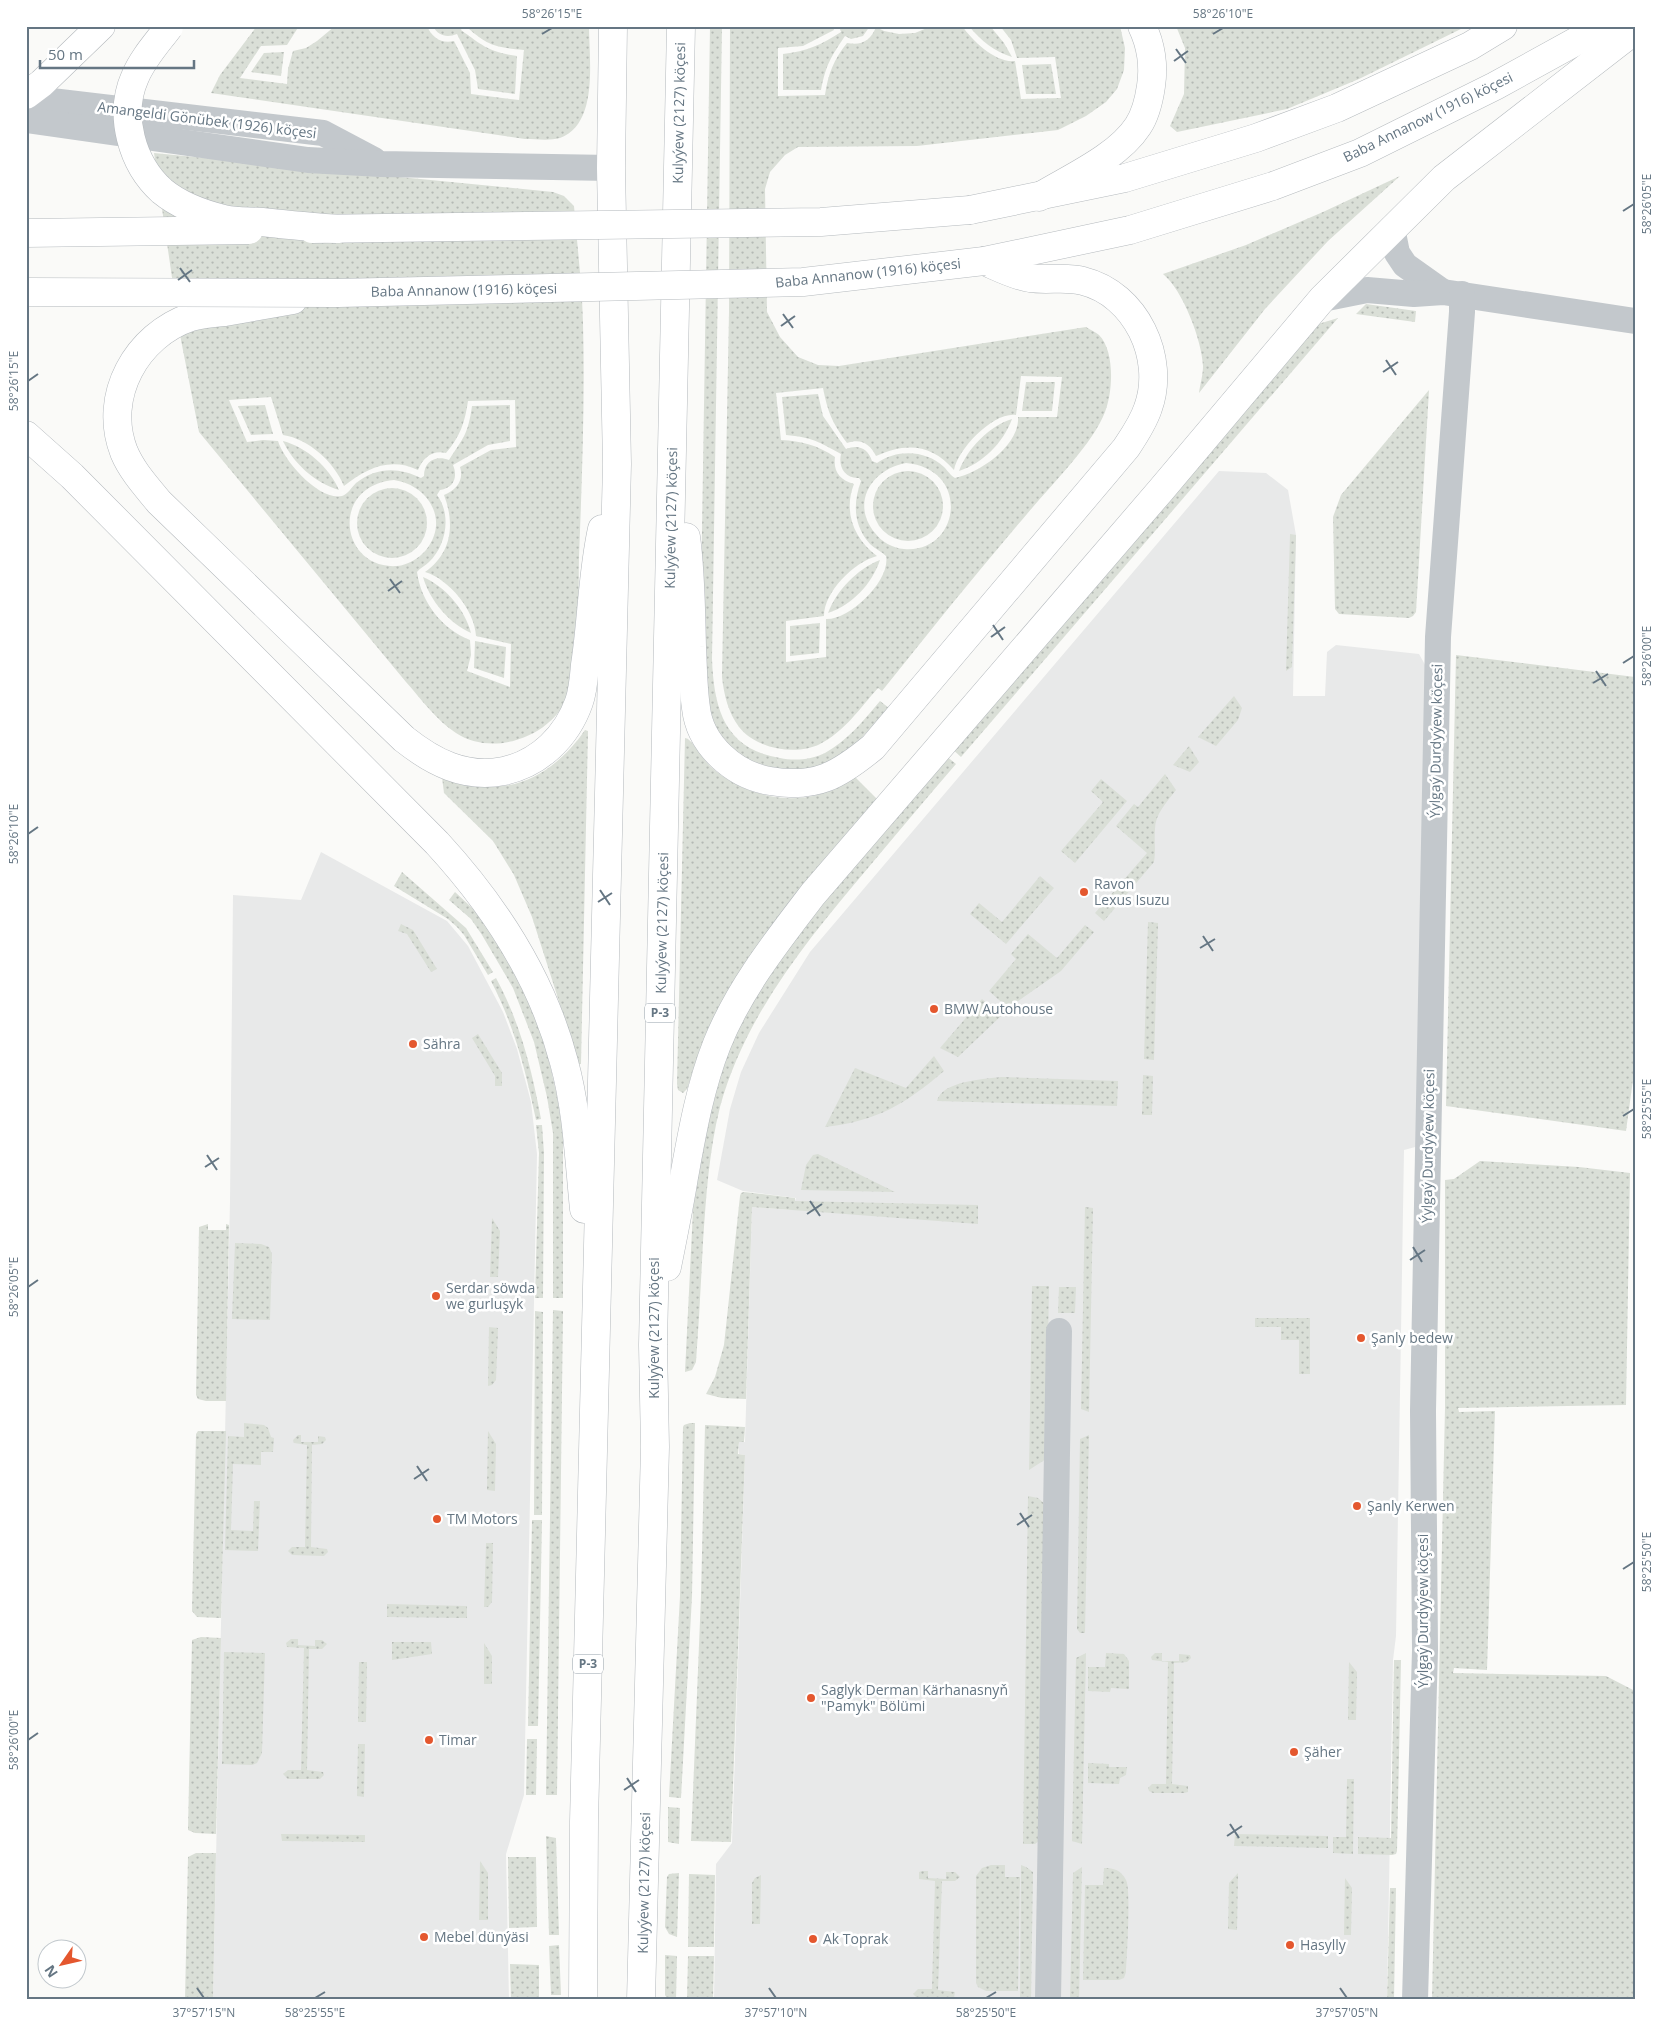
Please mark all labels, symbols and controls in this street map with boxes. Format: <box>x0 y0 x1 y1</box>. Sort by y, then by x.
text: 58°26'15"E <box>522 5 582 22</box>
text: 58°26'10"E <box>1193 5 1253 22</box>
scale bar <box>40 38 194 70</box>
street label: Kulyýew (2127) köçesi <box>668 42 689 184</box>
text: 50 m <box>48 44 83 64</box>
street label: Baba Annanow (1916) köçesi <box>1340 67 1516 166</box>
street label: Amangeldi Gönübek (1926) köçesi <box>96 97 318 142</box>
text: 58°26'05"E <box>1638 174 1655 234</box>
street label: Baba Annanow (1916) köçesi <box>774 253 962 292</box>
street label: Baba Annanow (1916) köçesi <box>371 278 557 301</box>
text: 58°26'15"E <box>5 351 22 411</box>
street label: Kulyýew (2127) köçesi <box>660 447 681 589</box>
text: 58°26'00"E <box>1638 626 1655 686</box>
street label: Ýylgaý Durdyýew köçesi <box>1425 664 1446 818</box>
text: 58°26'10"E <box>5 804 22 864</box>
street label: Kulyýew (2127) köçesi <box>651 852 672 994</box>
place label: Ravon Lexus Isuzu <box>1094 874 1170 909</box>
marker: Ravon Lexus Isuzu <box>1078 886 1090 898</box>
place label: BMW Autohouse <box>944 999 1053 1018</box>
marker: BMW Autohouse <box>928 1003 940 1015</box>
road number: P-3 <box>645 1004 675 1022</box>
place label: Sähra <box>423 1034 461 1053</box>
marker: Sähra <box>407 1038 419 1050</box>
street label: Ýylgaý Durdyýew köçesi <box>1417 1069 1438 1223</box>
text: 58°25'55"E <box>1638 1079 1655 1139</box>
text: 58°26'05"E <box>5 1257 22 1317</box>
street label: Kulyýew (2127) köçesi <box>644 1257 663 1399</box>
place label: Serdar söwda we gurluşyk <box>446 1278 535 1313</box>
marker: Serdar söwda we gurluşyk <box>430 1290 442 1302</box>
place label: Şanly bedew <box>1371 1328 1453 1347</box>
marker: Şanly bedew <box>1355 1332 1367 1344</box>
place label: Şanly Kerwen <box>1367 1496 1455 1515</box>
marker: Şanly Kerwen <box>1351 1500 1363 1512</box>
place label: TM Motors <box>447 1509 518 1528</box>
marker: TM Motors <box>431 1513 443 1525</box>
text: 58°25'50"E <box>1638 1532 1655 1592</box>
street label: Ýylgaý Durdyýew köçesi <box>1413 1534 1432 1688</box>
road number: P-3 <box>573 1655 603 1674</box>
place label: Saglyk Derman Kärhanasnyň "Pamyk" Bölümi <box>821 1680 1008 1715</box>
marker: Saglyk Derman Kärhanasnyň "Pamyk" Bölümi <box>805 1692 817 1704</box>
text: 58°26'00"E <box>5 1710 22 1770</box>
place label: Timar <box>439 1730 477 1749</box>
marker: Timar <box>423 1734 435 1746</box>
place label: Şäher <box>1304 1742 1342 1761</box>
marker: Şäher <box>1288 1746 1300 1758</box>
street label: Kulyýew (2127) köçesi <box>633 1812 654 1954</box>
place label: Mebel dünýäsi <box>434 1927 529 1946</box>
place label: Ak Toprak <box>823 1929 889 1948</box>
marker: Mebel dünýäsi <box>418 1931 430 1943</box>
marker: Ak Toprak <box>807 1933 819 1945</box>
place label: Hasylly <box>1300 1935 1347 1954</box>
north arrow <box>38 1938 88 1988</box>
marker: Hasylly <box>1284 1939 1296 1951</box>
text: N <box>40 1962 62 1982</box>
text: 37°57'15"N <box>173 2004 235 2021</box>
text: 58°25'55"E <box>285 2004 345 2021</box>
text: 37°57'10"N <box>745 2004 807 2021</box>
text: 58°25'50"E <box>956 2004 1016 2021</box>
text: 37°57'05"N <box>1316 2004 1378 2021</box>

